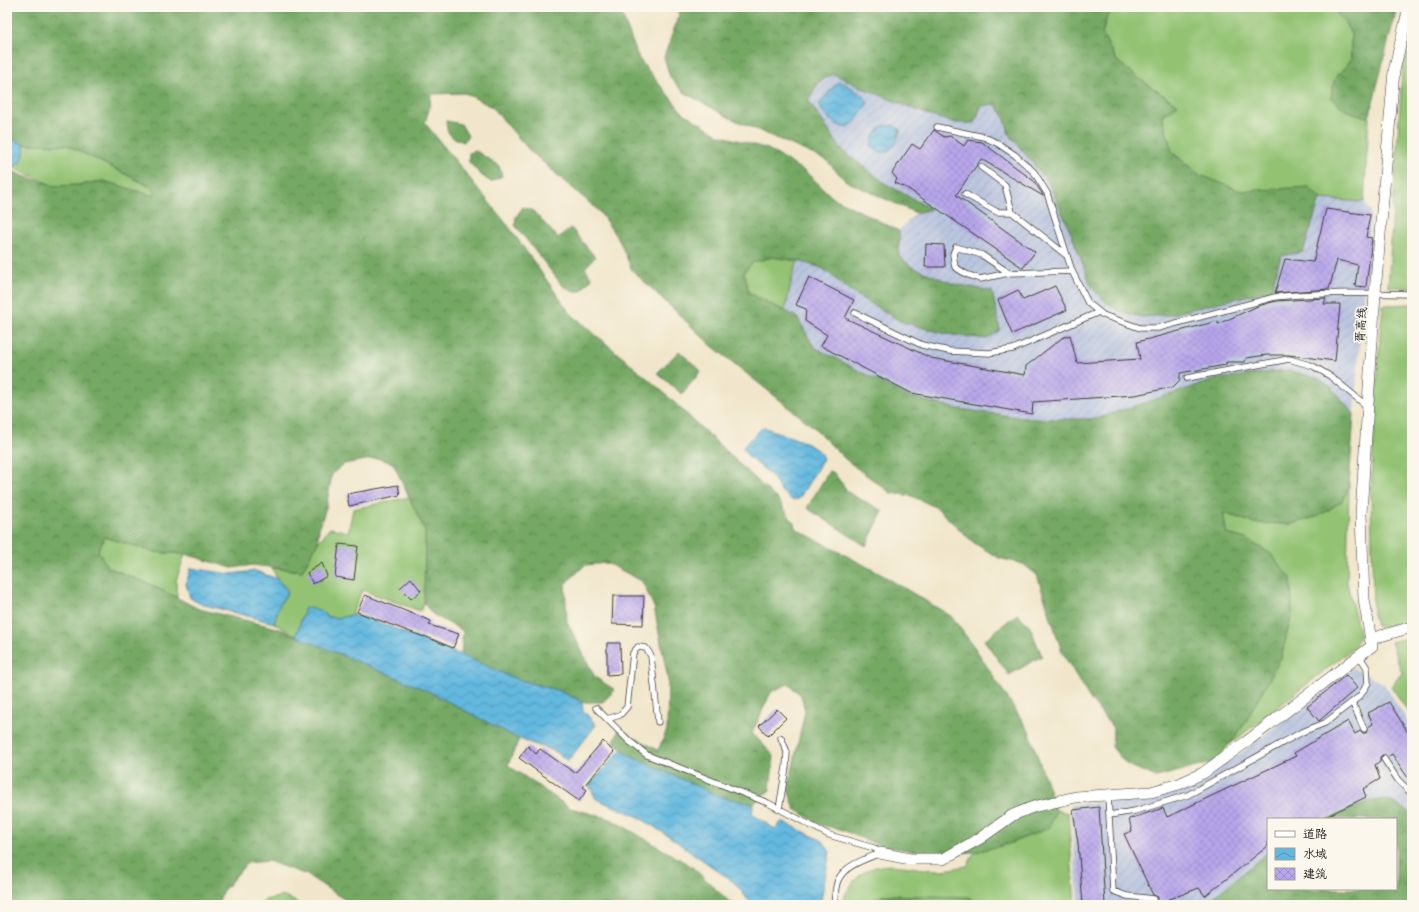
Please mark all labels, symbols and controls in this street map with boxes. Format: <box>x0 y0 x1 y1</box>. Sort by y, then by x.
street label: 胥高线 <box>1351 306 1369 344</box>
legend <box>1267 818 1397 890</box>
text: 道路 <box>1303 825 1327 841</box>
text: 水域 <box>1303 845 1327 861</box>
text: 建筑 <box>1303 865 1327 881</box>

